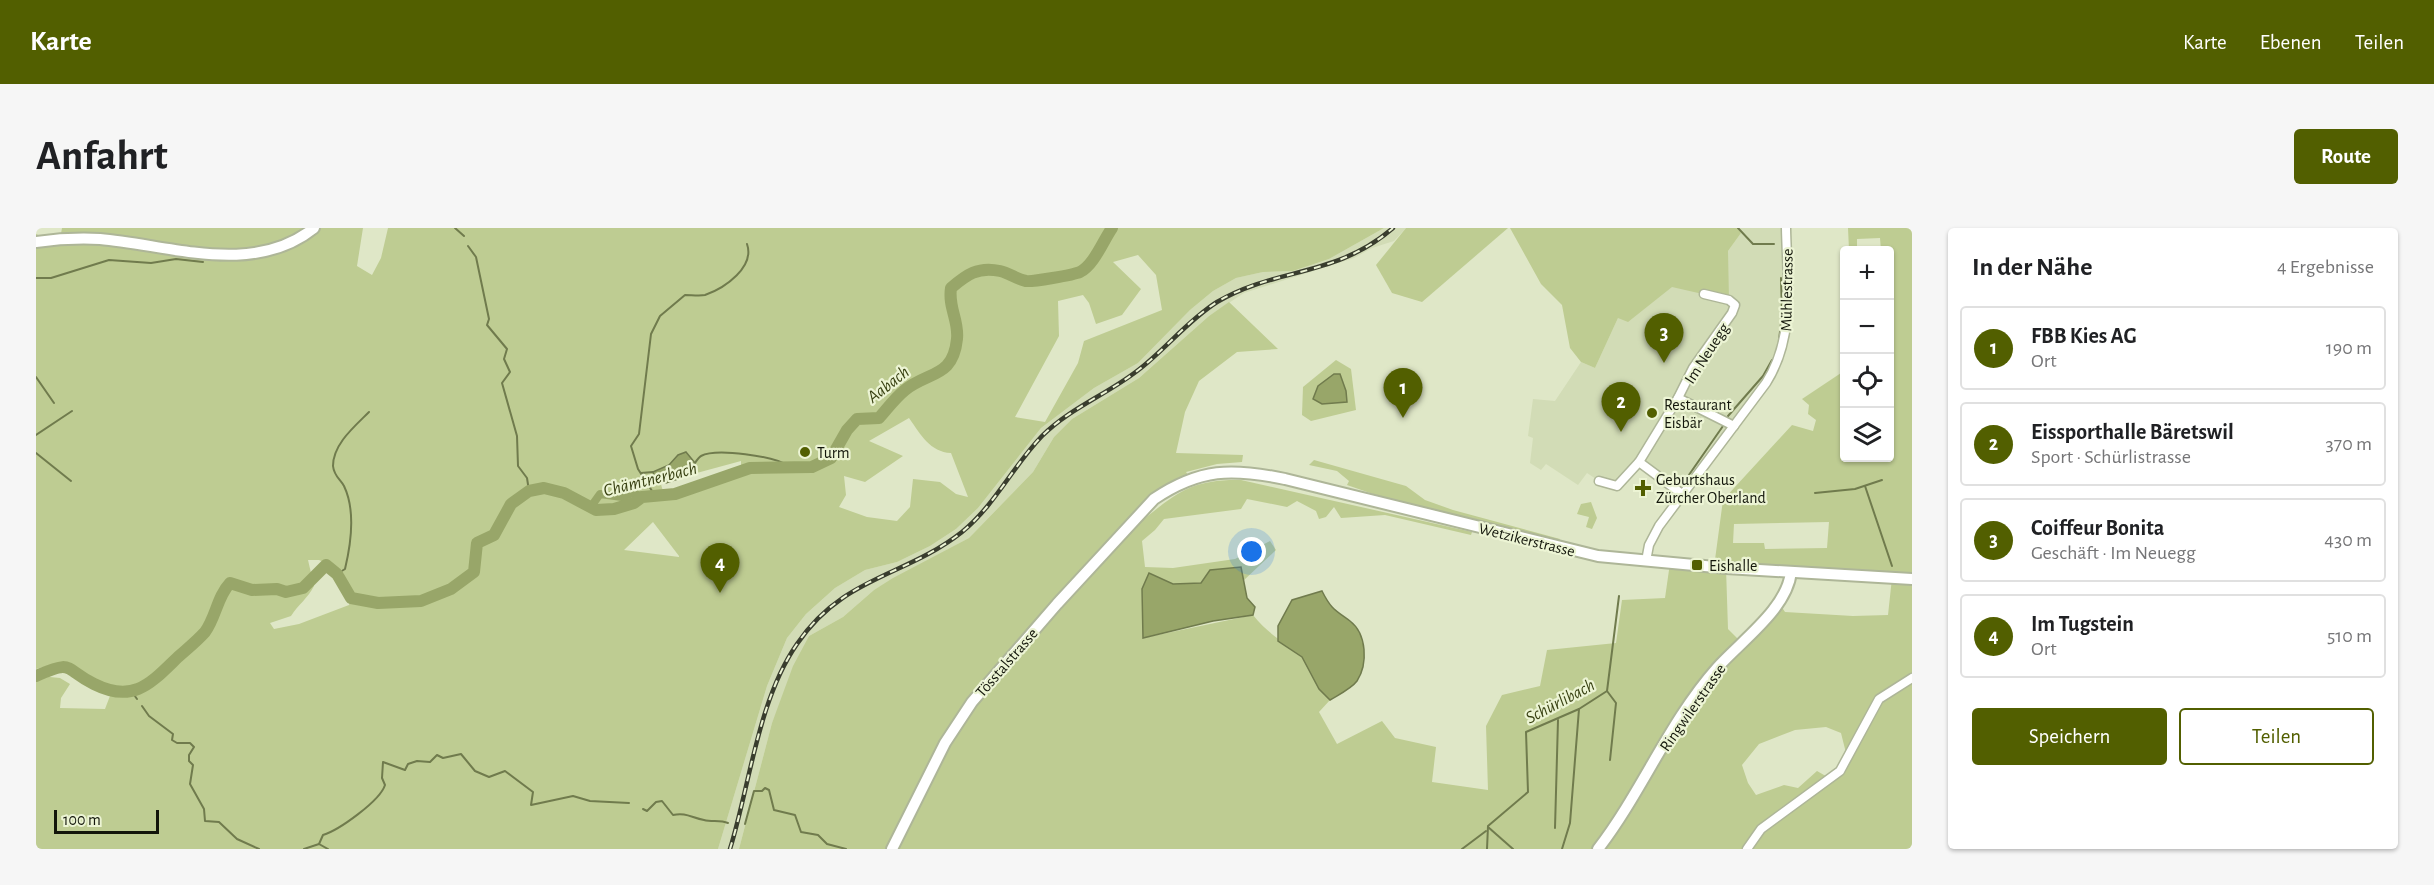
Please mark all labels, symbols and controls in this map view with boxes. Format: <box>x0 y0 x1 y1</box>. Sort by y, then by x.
text: Karte <box>30 28 92 56</box>
text: Karte <box>2183 32 2227 53</box>
text: Ebenen <box>2260 32 2322 53</box>
text: Teilen <box>2355 32 2404 53</box>
button: Route <box>2294 129 2398 184</box>
text: Anfahrt <box>36 135 168 177</box>
map controls <box>1840 246 1894 462</box>
button: + <box>1840 246 1894 300</box>
street label: Mühlestrasse <box>1778 249 1796 332</box>
text: In der Nähe <box>1972 254 2092 280</box>
text: 4 Ergebnisse <box>2277 257 2374 277</box>
button: − <box>1840 300 1894 354</box>
pin: 3 <box>1644 314 1684 363</box>
street label: Im Neuegg <box>1681 320 1732 387</box>
text: FBB Kies AG <box>2031 325 2137 347</box>
text: 1 <box>1990 338 1997 358</box>
text: 190 m <box>2326 338 2372 358</box>
text: Ort <box>2031 351 2057 371</box>
button: locate <box>1840 354 1894 408</box>
water label: Aabach <box>863 363 913 407</box>
pin: 1 <box>1384 368 1422 418</box>
pin: 2 <box>1602 382 1640 432</box>
place label: Restaurant Eisbär <box>1664 397 1732 431</box>
marker: Restaurant Eisbär <box>1645 406 1659 420</box>
button: layers <box>1840 408 1894 462</box>
text: Eissporthalle Bäretswil <box>2031 421 2234 443</box>
text: 2 <box>1989 434 1998 454</box>
text: 370 m <box>2326 434 2372 454</box>
marker: Turm <box>798 445 812 459</box>
place label: Turm <box>817 445 850 461</box>
text: Sport · Schürlistrasse <box>2031 447 2191 467</box>
water label: Chämtnerbach <box>602 460 699 500</box>
place label: Geburtshaus Zürcher Oberland <box>1656 472 1766 506</box>
marker: Geburtshaus Zürcher Oberland <box>1634 479 1652 497</box>
text: Coiffeur Bonita <box>2031 517 2164 539</box>
street label: Wetzikerstrasse <box>1477 520 1577 560</box>
text: 3 <box>1989 530 1998 550</box>
text: 430 m <box>2324 530 2372 550</box>
your location <box>1237 537 1266 566</box>
text: Geschäft · Im Neuegg <box>2031 543 2196 563</box>
pin: 4 <box>700 544 740 593</box>
marker: Eishalle <box>1690 558 1704 572</box>
place label: Eishalle <box>1709 558 1758 574</box>
text: Im Tugstein <box>2031 613 2134 635</box>
street label: Tösstalstrasse <box>973 625 1041 700</box>
text: 4 <box>1988 626 1999 646</box>
text: 510 m <box>2327 626 2372 646</box>
text: Ort <box>2031 639 2057 659</box>
street label: Ringwilerstrasse <box>1657 661 1729 754</box>
water label: Schürlibach <box>1523 676 1598 728</box>
button: Speichern <box>1972 708 2167 765</box>
button: Teilen <box>2179 708 2374 765</box>
scale bar <box>54 807 159 834</box>
text: 100 m <box>63 812 101 828</box>

